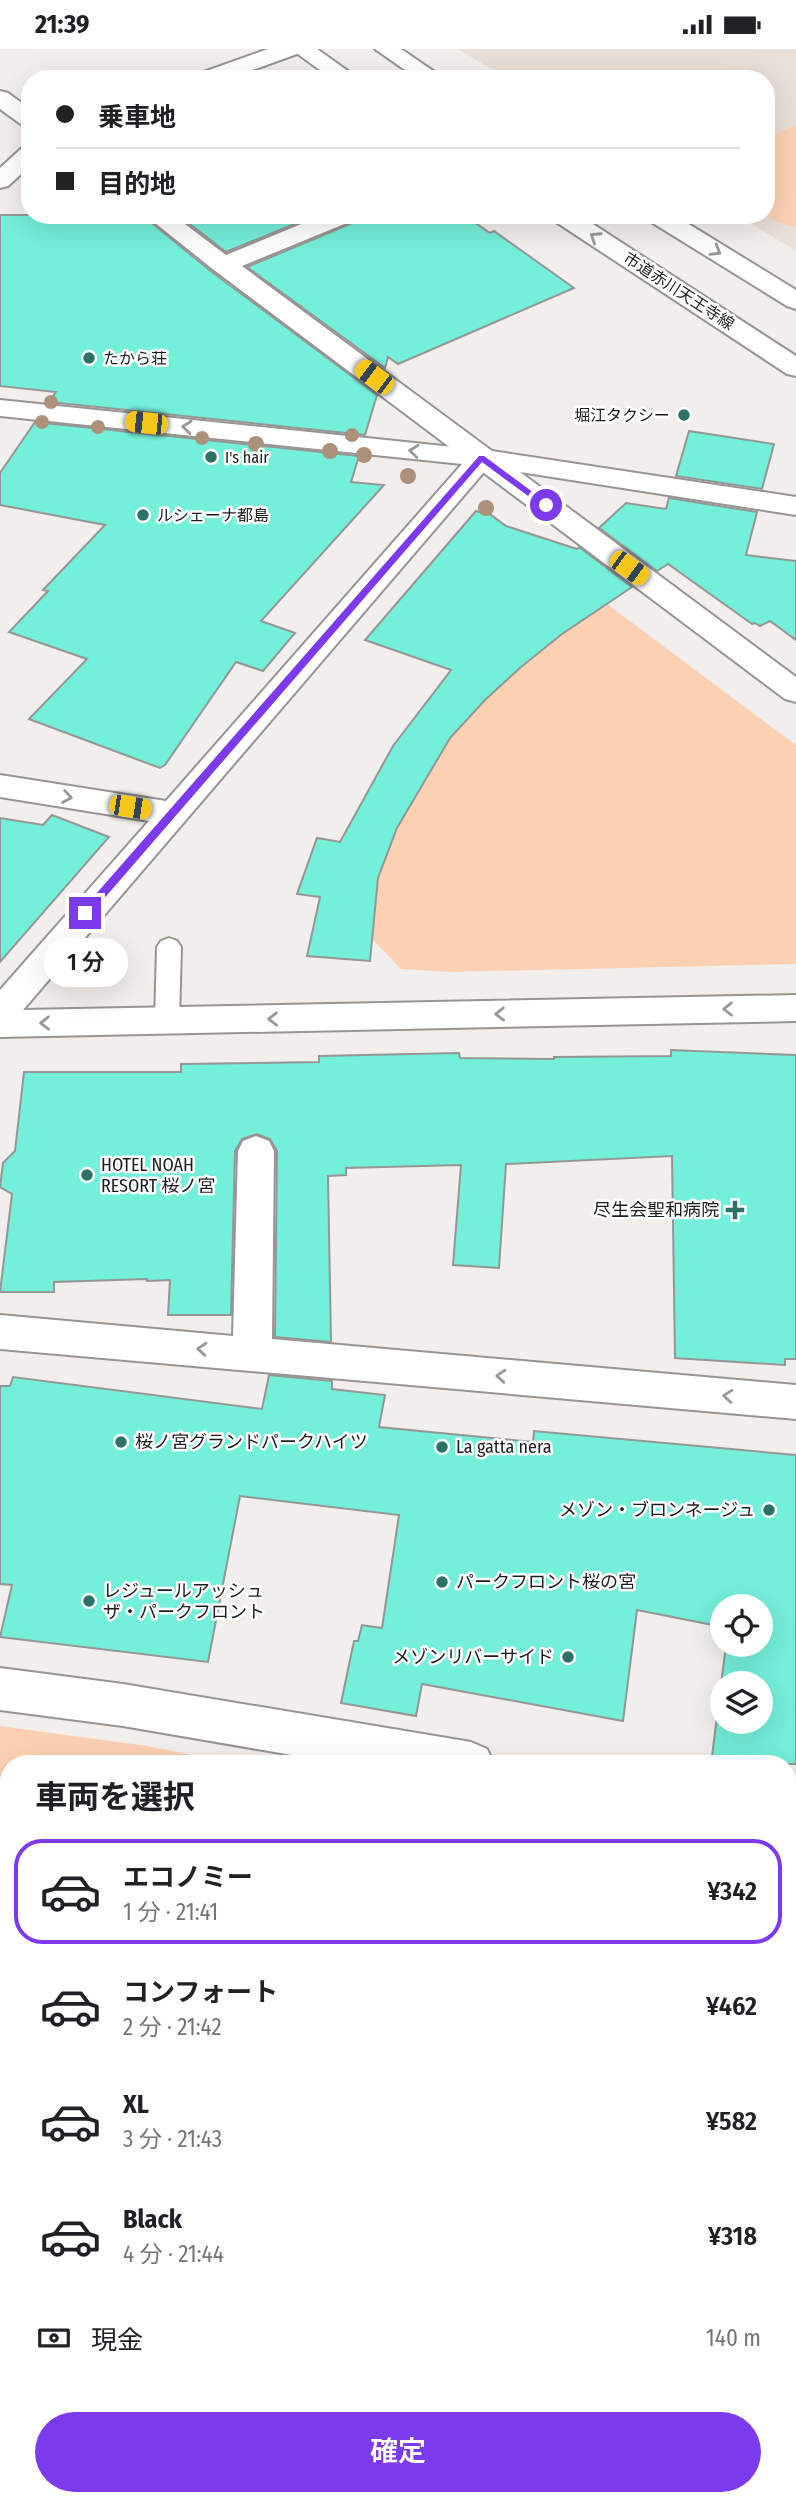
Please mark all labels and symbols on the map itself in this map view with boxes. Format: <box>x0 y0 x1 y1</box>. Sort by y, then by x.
one-way arrow <box>590 232 603 245</box>
one-way arrow <box>708 242 721 255</box>
street label: 市道赤川天王寺線 <box>620 248 738 334</box>
place label: たから荘 <box>103 349 167 368</box>
marker: たから荘 <box>81 350 97 366</box>
car <box>351 356 398 398</box>
place label: 堀江タクシー <box>574 406 670 425</box>
marker: 堀江タクシー <box>676 407 692 423</box>
car <box>125 410 168 436</box>
one-way arrow <box>182 420 193 435</box>
one-way arrow <box>408 443 420 458</box>
place label: I's hair <box>225 448 269 467</box>
marker: I's hair <box>203 449 219 465</box>
route start <box>530 489 562 521</box>
place label: ルシェーナ都島 <box>157 506 269 525</box>
marker: ルシェーナ都島 <box>135 507 151 523</box>
car <box>606 547 653 589</box>
one-way arrow <box>61 789 73 804</box>
car <box>108 793 153 821</box>
route end <box>69 897 101 929</box>
callout: 1 分 <box>43 937 127 987</box>
one-way arrow <box>722 1002 733 1017</box>
one-way arrow <box>495 1006 505 1022</box>
one-way arrow <box>267 1011 278 1026</box>
one-way arrow <box>40 1016 51 1031</box>
place label: HOTEL NOAH RESORT 桜ノ宮 <box>101 1154 215 1197</box>
marker: HOTEL NOAH RESORT 桜ノ宮 <box>79 1167 95 1183</box>
place label: 尽生会聖和病院 <box>593 1199 719 1221</box>
marker: 尽生会聖和病院 <box>725 1200 745 1220</box>
one-way arrow <box>196 1342 207 1357</box>
one-way arrow <box>496 1369 507 1384</box>
one-way arrow <box>722 1389 733 1404</box>
place label: 桜ノ宮グランドパークハイツ <box>135 1431 368 1453</box>
marker: 桜ノ宮グランドパークハイツ <box>113 1434 129 1450</box>
place label: La gatta nera <box>456 1436 552 1458</box>
marker: La gatta nera <box>434 1439 450 1455</box>
place label: メゾン・ブロンネージュ <box>559 1499 755 1521</box>
marker: メゾン・ブロンネージュ <box>761 1502 777 1518</box>
place label: パークフロント桜の宮 <box>456 1571 636 1593</box>
marker: パークフロント桜の宮 <box>434 1574 450 1590</box>
place label: レジュールアッシュ ザ・パークフロント <box>103 1580 265 1623</box>
marker: レジュールアッシュ ザ・パークフロント <box>81 1593 97 1609</box>
place label: メゾンリバーサイド <box>392 1646 554 1668</box>
marker: メゾンリバーサイド <box>560 1649 576 1665</box>

